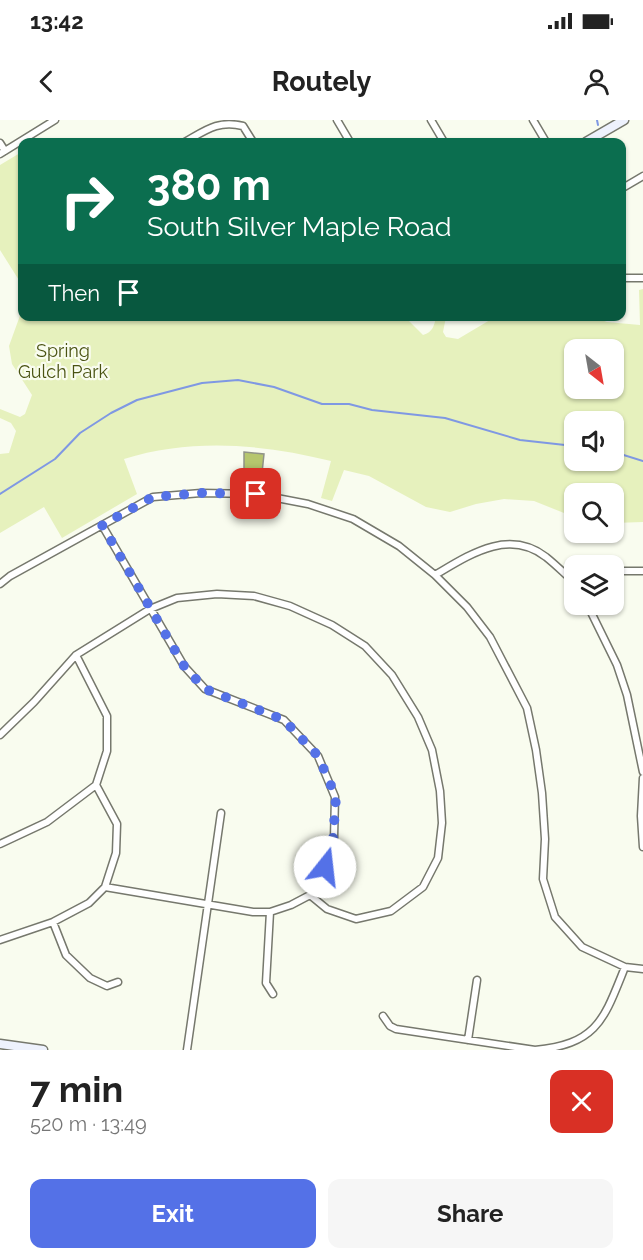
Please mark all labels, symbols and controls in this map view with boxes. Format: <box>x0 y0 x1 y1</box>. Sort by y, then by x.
text: 13:42 <box>30 8 84 34</box>
icon: back <box>30 65 63 98</box>
icon: person <box>580 65 613 98</box>
text: Routely <box>272 66 371 97</box>
text: 380 m <box>147 161 271 210</box>
icon: right <box>48 162 126 240</box>
text: South Silver Maple Road <box>147 211 452 242</box>
icon: arrive <box>112 276 145 309</box>
text: Then <box>48 280 100 306</box>
north arrow <box>564 339 624 399</box>
map controls <box>564 339 624 615</box>
park label: Spring Gulch Park <box>18 340 109 382</box>
button: sound <box>564 411 624 471</box>
pin <box>230 468 281 519</box>
icon: arrive <box>239 477 272 510</box>
button: search <box>564 483 624 543</box>
button: layers <box>564 555 624 615</box>
position arrow <box>293 835 357 899</box>
text: 7 min <box>30 1068 123 1110</box>
button: close <box>550 1070 613 1133</box>
text: 520 m · 13:49 <box>30 1112 147 1136</box>
button: Exit <box>30 1179 316 1248</box>
button: Share <box>328 1179 613 1248</box>

